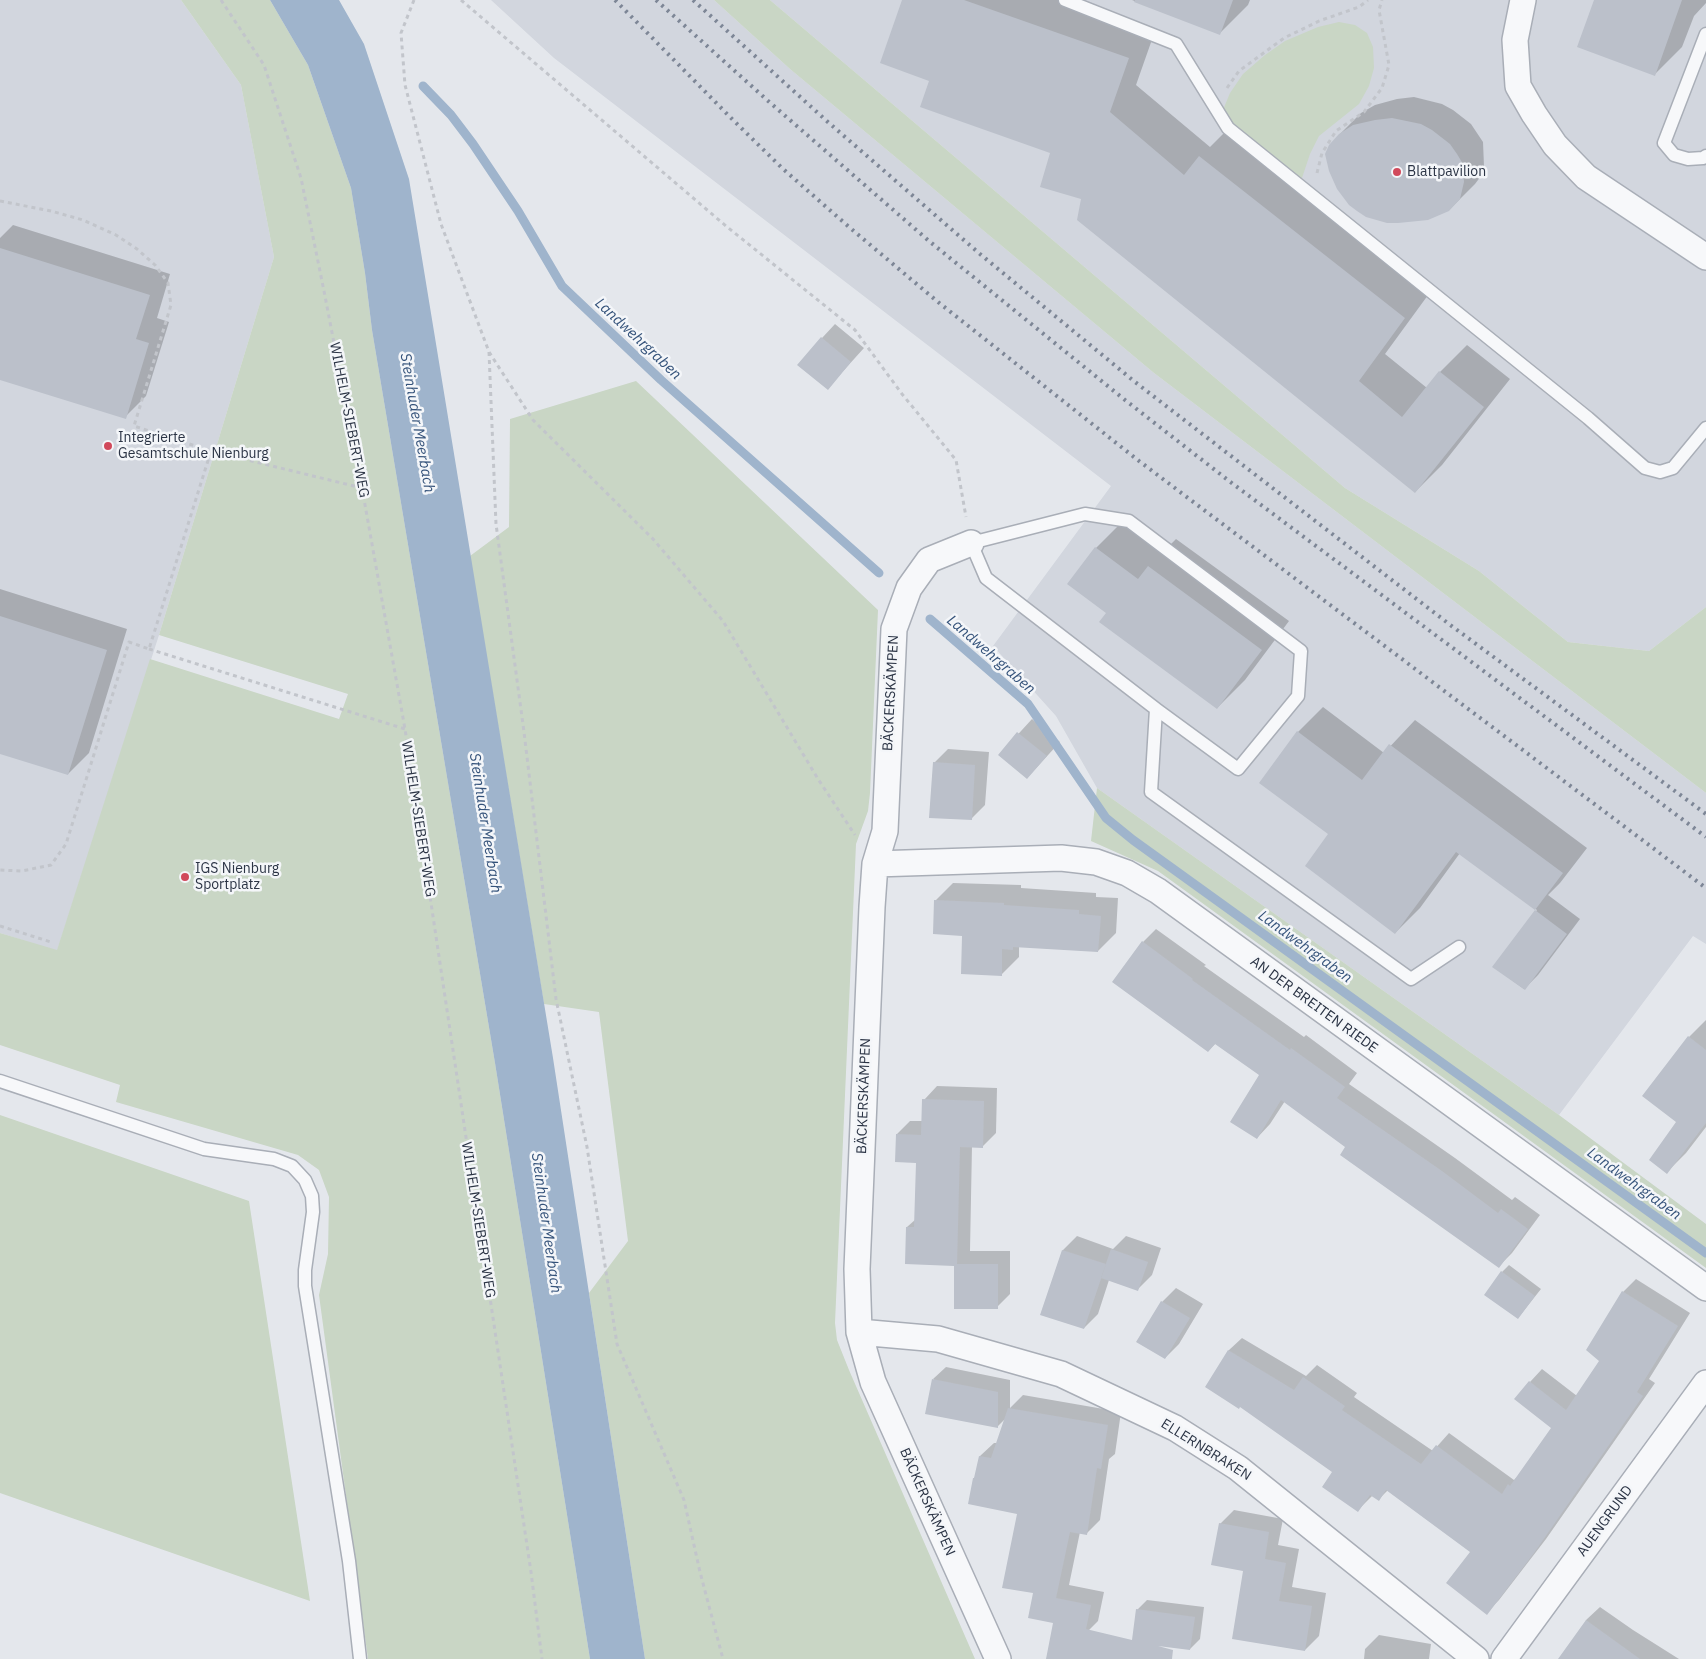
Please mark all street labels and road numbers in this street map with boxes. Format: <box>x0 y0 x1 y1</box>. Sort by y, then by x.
street label: WILHELM-SIEBERT-WEG <box>326 341 372 499</box>
street label: BÄCKERSKÄMPEN <box>880 634 902 752</box>
street label: WILHELM-SIEBERT-WEG <box>397 740 439 898</box>
street label: AN DER BREITEN RIEDE <box>1247 953 1381 1057</box>
street label: BÄCKERSKÄMPEN <box>854 1038 874 1154</box>
street label: WILHELM-SIEBERT-WEG <box>457 1141 499 1299</box>
street label: ELLERNBRAKEN <box>1158 1416 1254 1484</box>
street label: BÄCKERSKÄMPEN <box>896 1445 958 1559</box>
street label: AUENGRUND <box>1574 1482 1636 1560</box>

